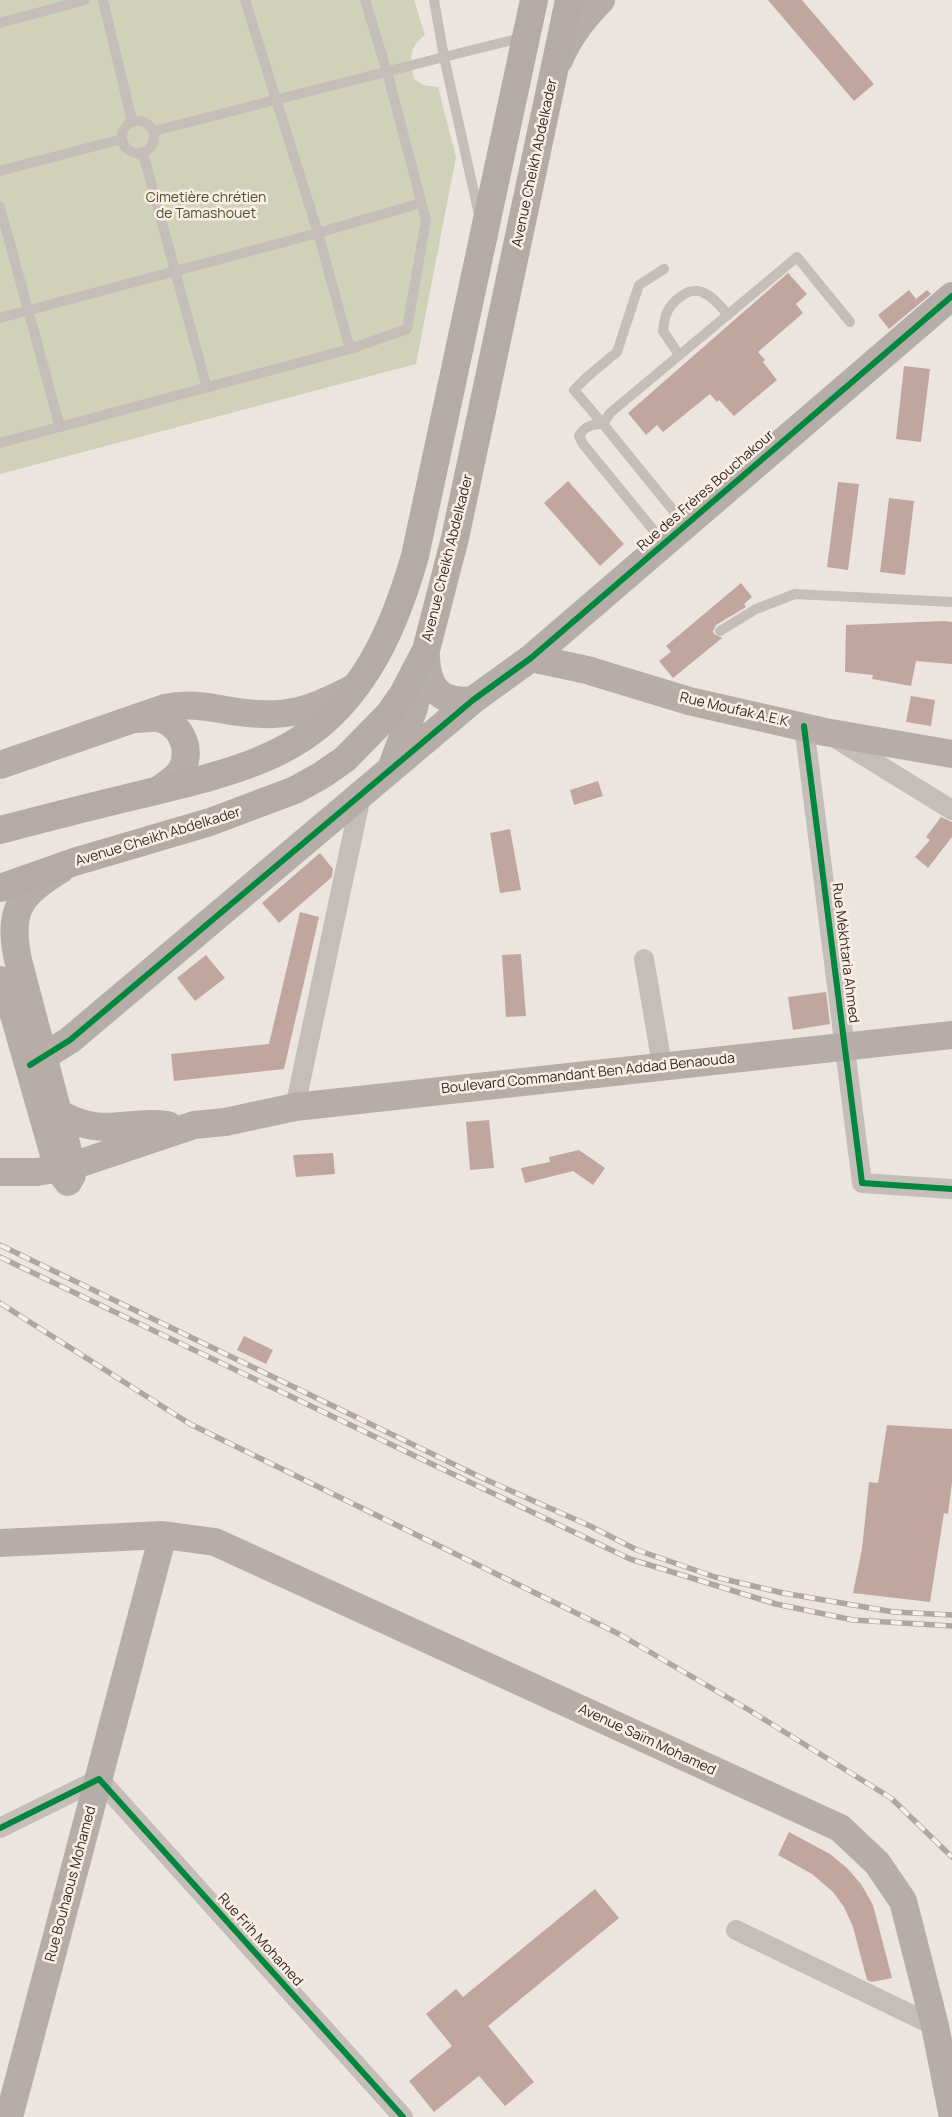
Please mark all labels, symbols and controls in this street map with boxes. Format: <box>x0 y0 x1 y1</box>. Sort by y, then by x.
street label: Avenue Cheikh Abdelkader <box>509 77 561 249</box>
park label: Cimetière chrétien de Tamashouet <box>146 190 266 222</box>
street label: Rue des Frères Bouchakour <box>634 427 778 555</box>
street label: Avenue Cheikh Abdelkader <box>419 473 477 643</box>
street label: Rue Moufak A.E.K <box>678 689 790 731</box>
street label: Avenue Cheikh Abdelkader <box>73 804 243 870</box>
street label: Rue Mèkhtaria Ahmed <box>828 882 862 1024</box>
street label: Boulevard Commandant Ben Addad Benaouda <box>440 1050 736 1098</box>
street label: Avenue Saïm Mohamed <box>576 1701 718 1779</box>
street label: Rue Bouhaous Mohamed <box>42 1804 100 1964</box>
street label: Rue Frih Mohamed <box>214 1890 306 1990</box>

